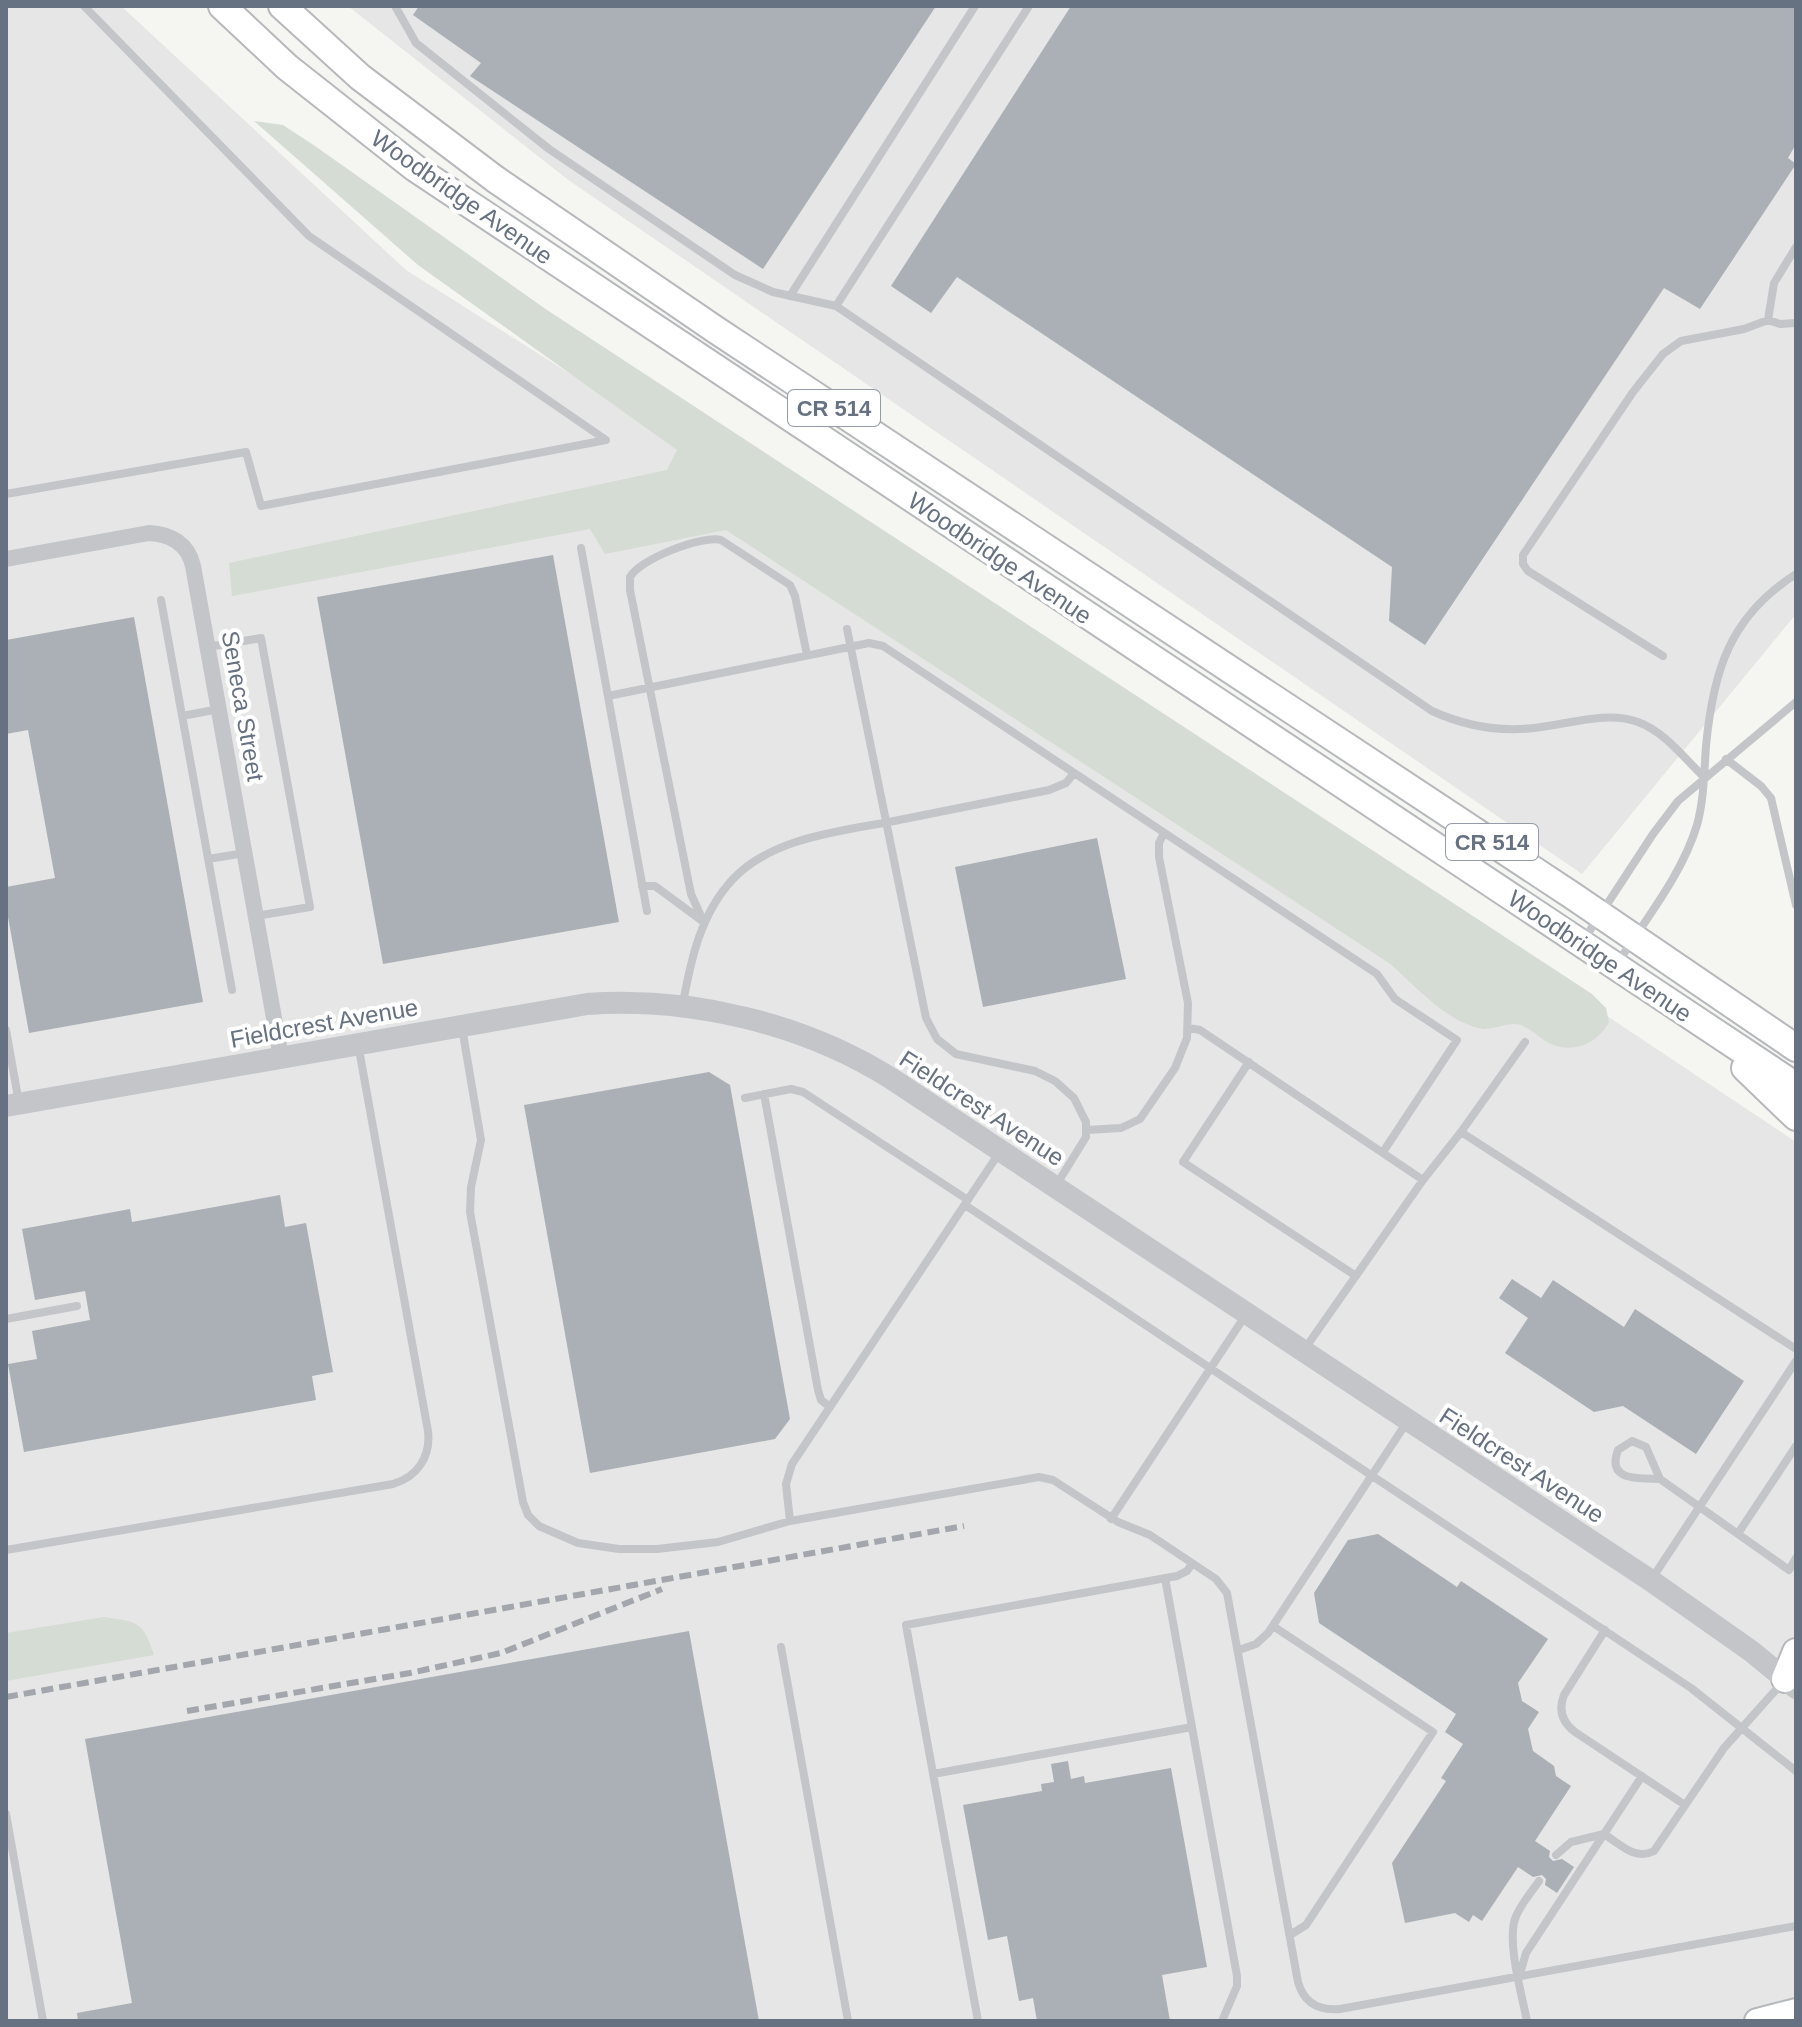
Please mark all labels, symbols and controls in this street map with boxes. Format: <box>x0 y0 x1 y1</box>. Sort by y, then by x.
street label: Woodbridge Avenue <box>366 124 558 270</box>
road number: CR 514 <box>788 390 880 426</box>
street label: Woodbridge Avenue <box>903 487 1097 629</box>
street label: Seneca Street <box>216 629 270 784</box>
road number: CR 514 <box>1446 824 1538 860</box>
street label: Woodbridge Avenue <box>1503 885 1697 1027</box>
street label: Fieldcrest Avenue <box>228 993 420 1053</box>
street label: Fieldcrest Avenue <box>895 1045 1069 1171</box>
street label: Fieldcrest Avenue <box>1435 1402 1609 1528</box>

